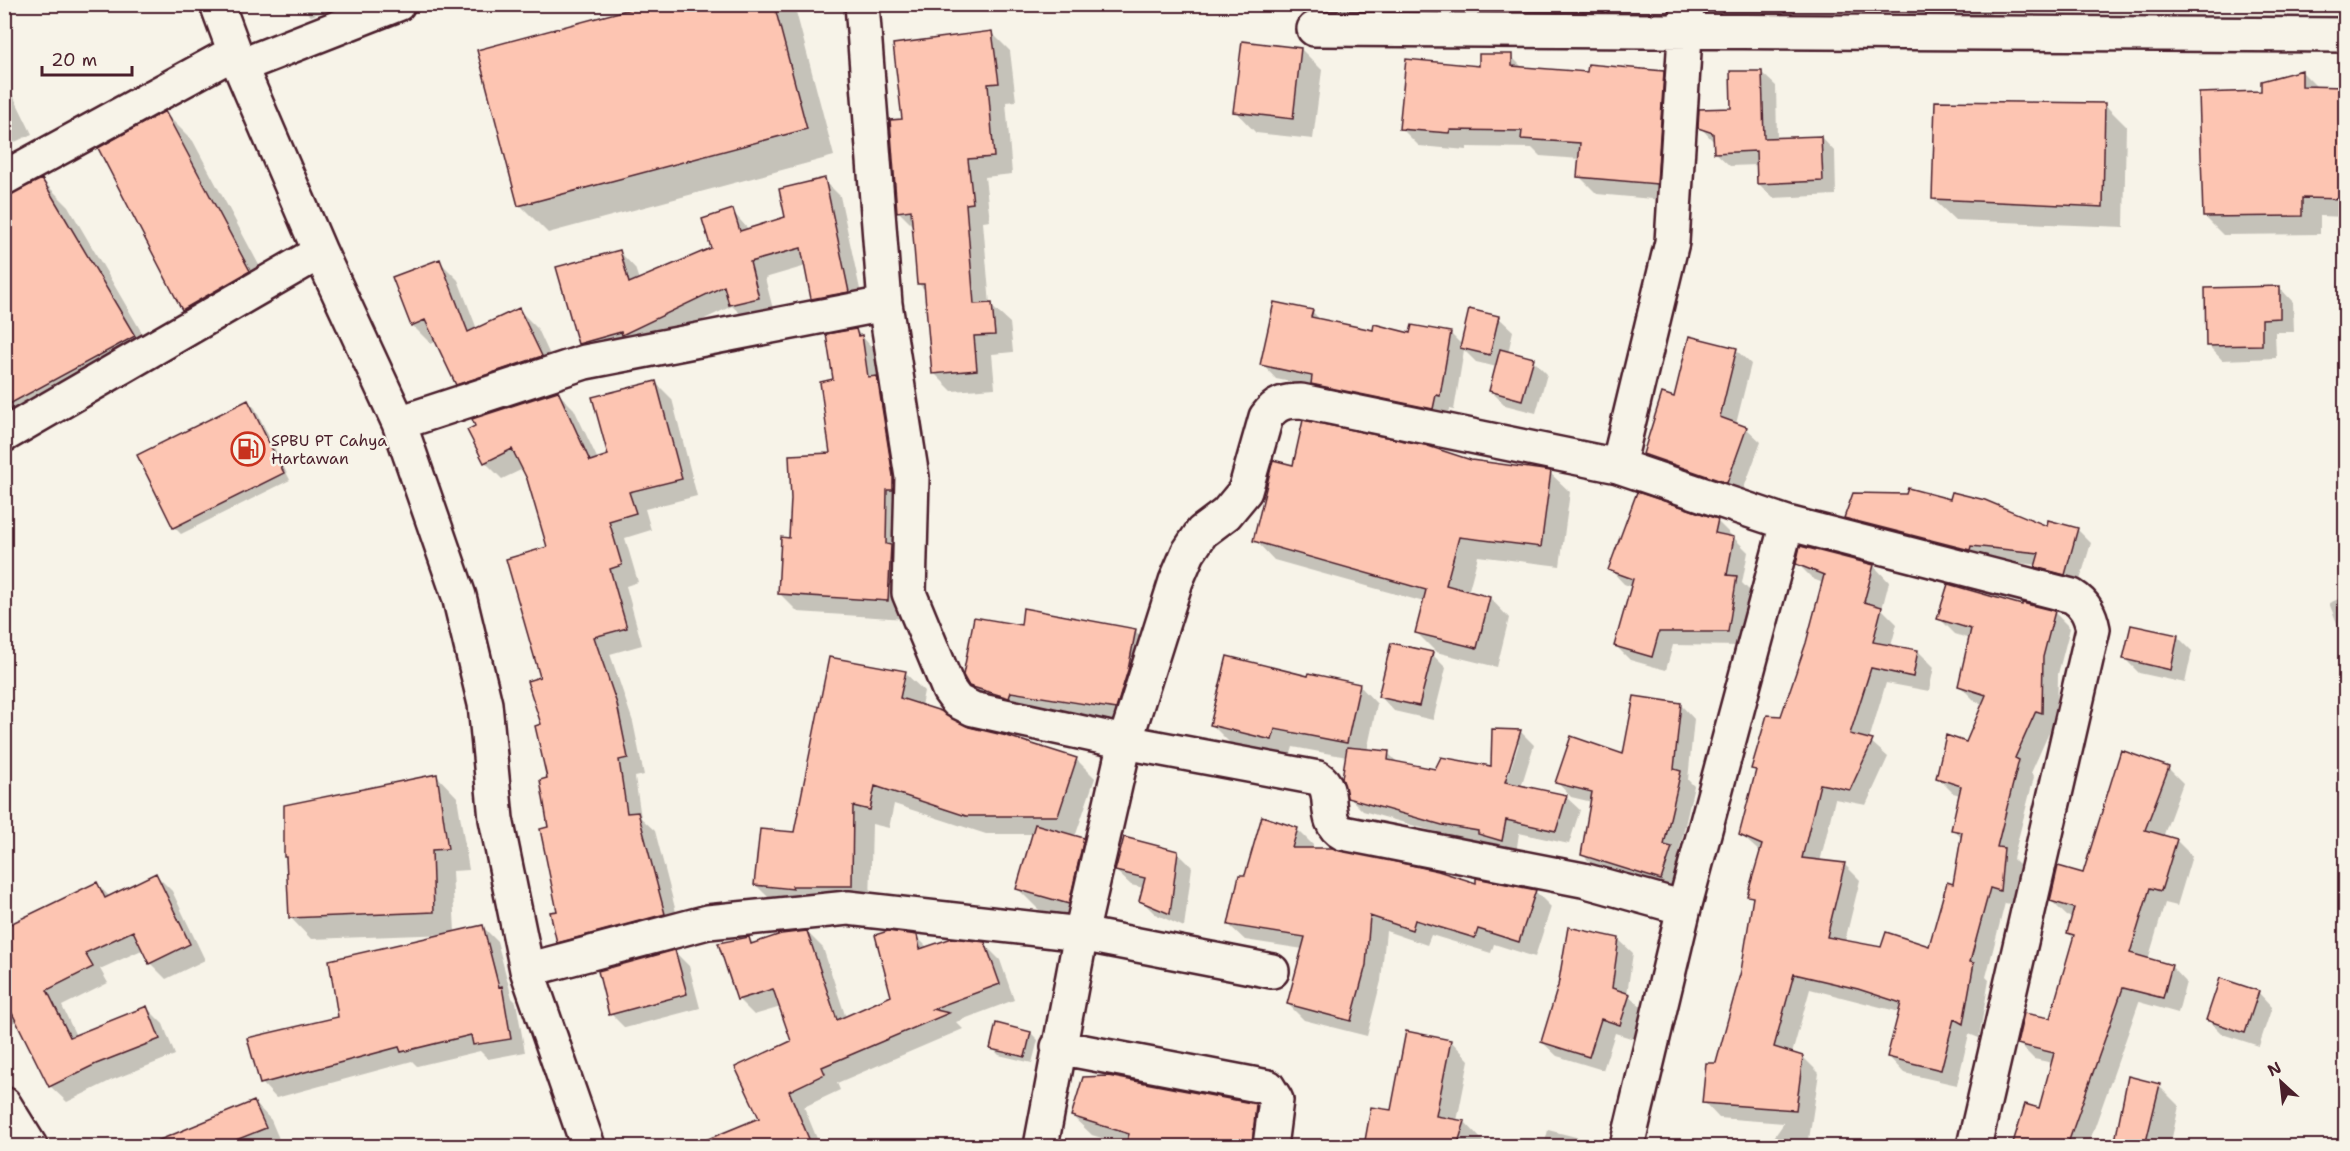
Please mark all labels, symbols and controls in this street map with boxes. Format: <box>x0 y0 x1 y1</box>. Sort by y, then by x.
scale bar <box>42 39 132 77</box>
text: 20 m <box>51 48 97 72</box>
place label: SPBU PT Cahya Hartawan <box>271 430 387 469</box>
fuel station icon: SPBU PT Cahya Hartawan <box>230 431 266 467</box>
north arrow <box>2251 1052 2311 1112</box>
text: N <box>2264 1057 2285 1081</box>

